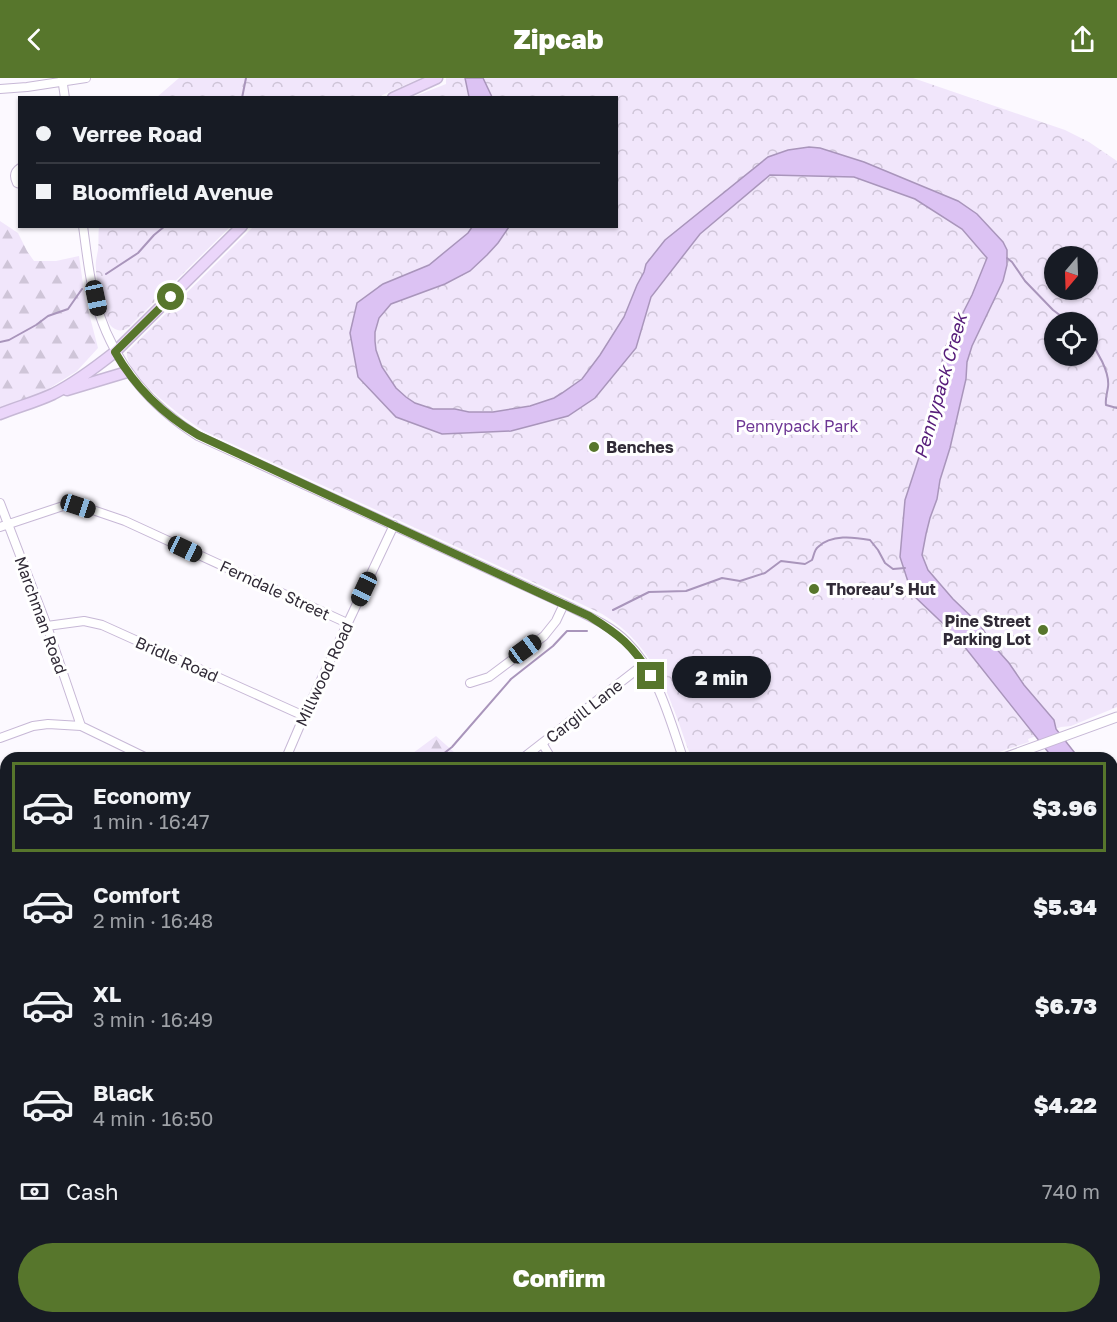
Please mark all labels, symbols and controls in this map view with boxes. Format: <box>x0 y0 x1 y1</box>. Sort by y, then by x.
icon: back <box>18 23 51 56</box>
text: Zipcab <box>514 23 603 55</box>
icon: share <box>1066 23 1099 56</box>
text: Verree Road <box>72 120 202 147</box>
text: Bloomfield Avenue <box>72 178 273 205</box>
north arrow <box>1044 246 1098 300</box>
map controls <box>1044 246 1098 366</box>
car <box>83 279 109 317</box>
route start <box>157 283 184 310</box>
water label: Pennypack Creek <box>909 309 972 461</box>
button: locate <box>1044 312 1098 366</box>
park label: Pennypack Park <box>735 416 859 436</box>
place label: Benches <box>606 437 674 457</box>
marker: Benches <box>587 440 601 454</box>
car <box>58 492 98 520</box>
car <box>165 533 205 565</box>
street label: Marchman Road <box>10 553 72 677</box>
street label: Ferndale Street <box>217 556 333 624</box>
car <box>348 569 380 609</box>
place label: Thoreau’s Hut <box>826 579 936 599</box>
marker: Thoreau’s Hut <box>807 582 821 596</box>
place label: Pine Street Parking Lot <box>943 611 1031 649</box>
street label: Millwood Road <box>291 618 357 730</box>
marker: Pine Street Parking Lot <box>1036 623 1050 637</box>
car <box>505 631 545 667</box>
street label: Bridle Road <box>132 632 222 686</box>
callout: 2 min <box>672 655 771 697</box>
route end <box>637 662 664 689</box>
text: 2 min <box>695 665 748 689</box>
street label: Cargill Lane <box>542 675 626 747</box>
icon: car <box>21 780 75 834</box>
text: Economy <box>93 782 191 809</box>
text: $3.96 <box>1033 794 1097 821</box>
text: 1 min · 16:47 <box>93 809 210 833</box>
icon: car <box>21 879 75 933</box>
text: Comfort <box>93 881 180 908</box>
text: $5.34 <box>1033 893 1097 920</box>
text: 2 min · 16:48 <box>93 908 213 932</box>
icon: car <box>21 978 75 1032</box>
text: XL <box>93 980 121 1007</box>
text: $6.73 <box>1035 992 1097 1019</box>
text: 3 min · 16:49 <box>93 1007 213 1031</box>
icon: car <box>21 1077 75 1131</box>
text: Black <box>93 1079 154 1106</box>
text: $4.22 <box>1034 1091 1097 1118</box>
text: 4 min · 16:50 <box>93 1106 213 1130</box>
icon: cash <box>18 1175 51 1208</box>
text: Cash <box>66 1178 119 1205</box>
text: 740 m <box>1042 1179 1100 1203</box>
button: Confirm <box>18 1243 1100 1312</box>

